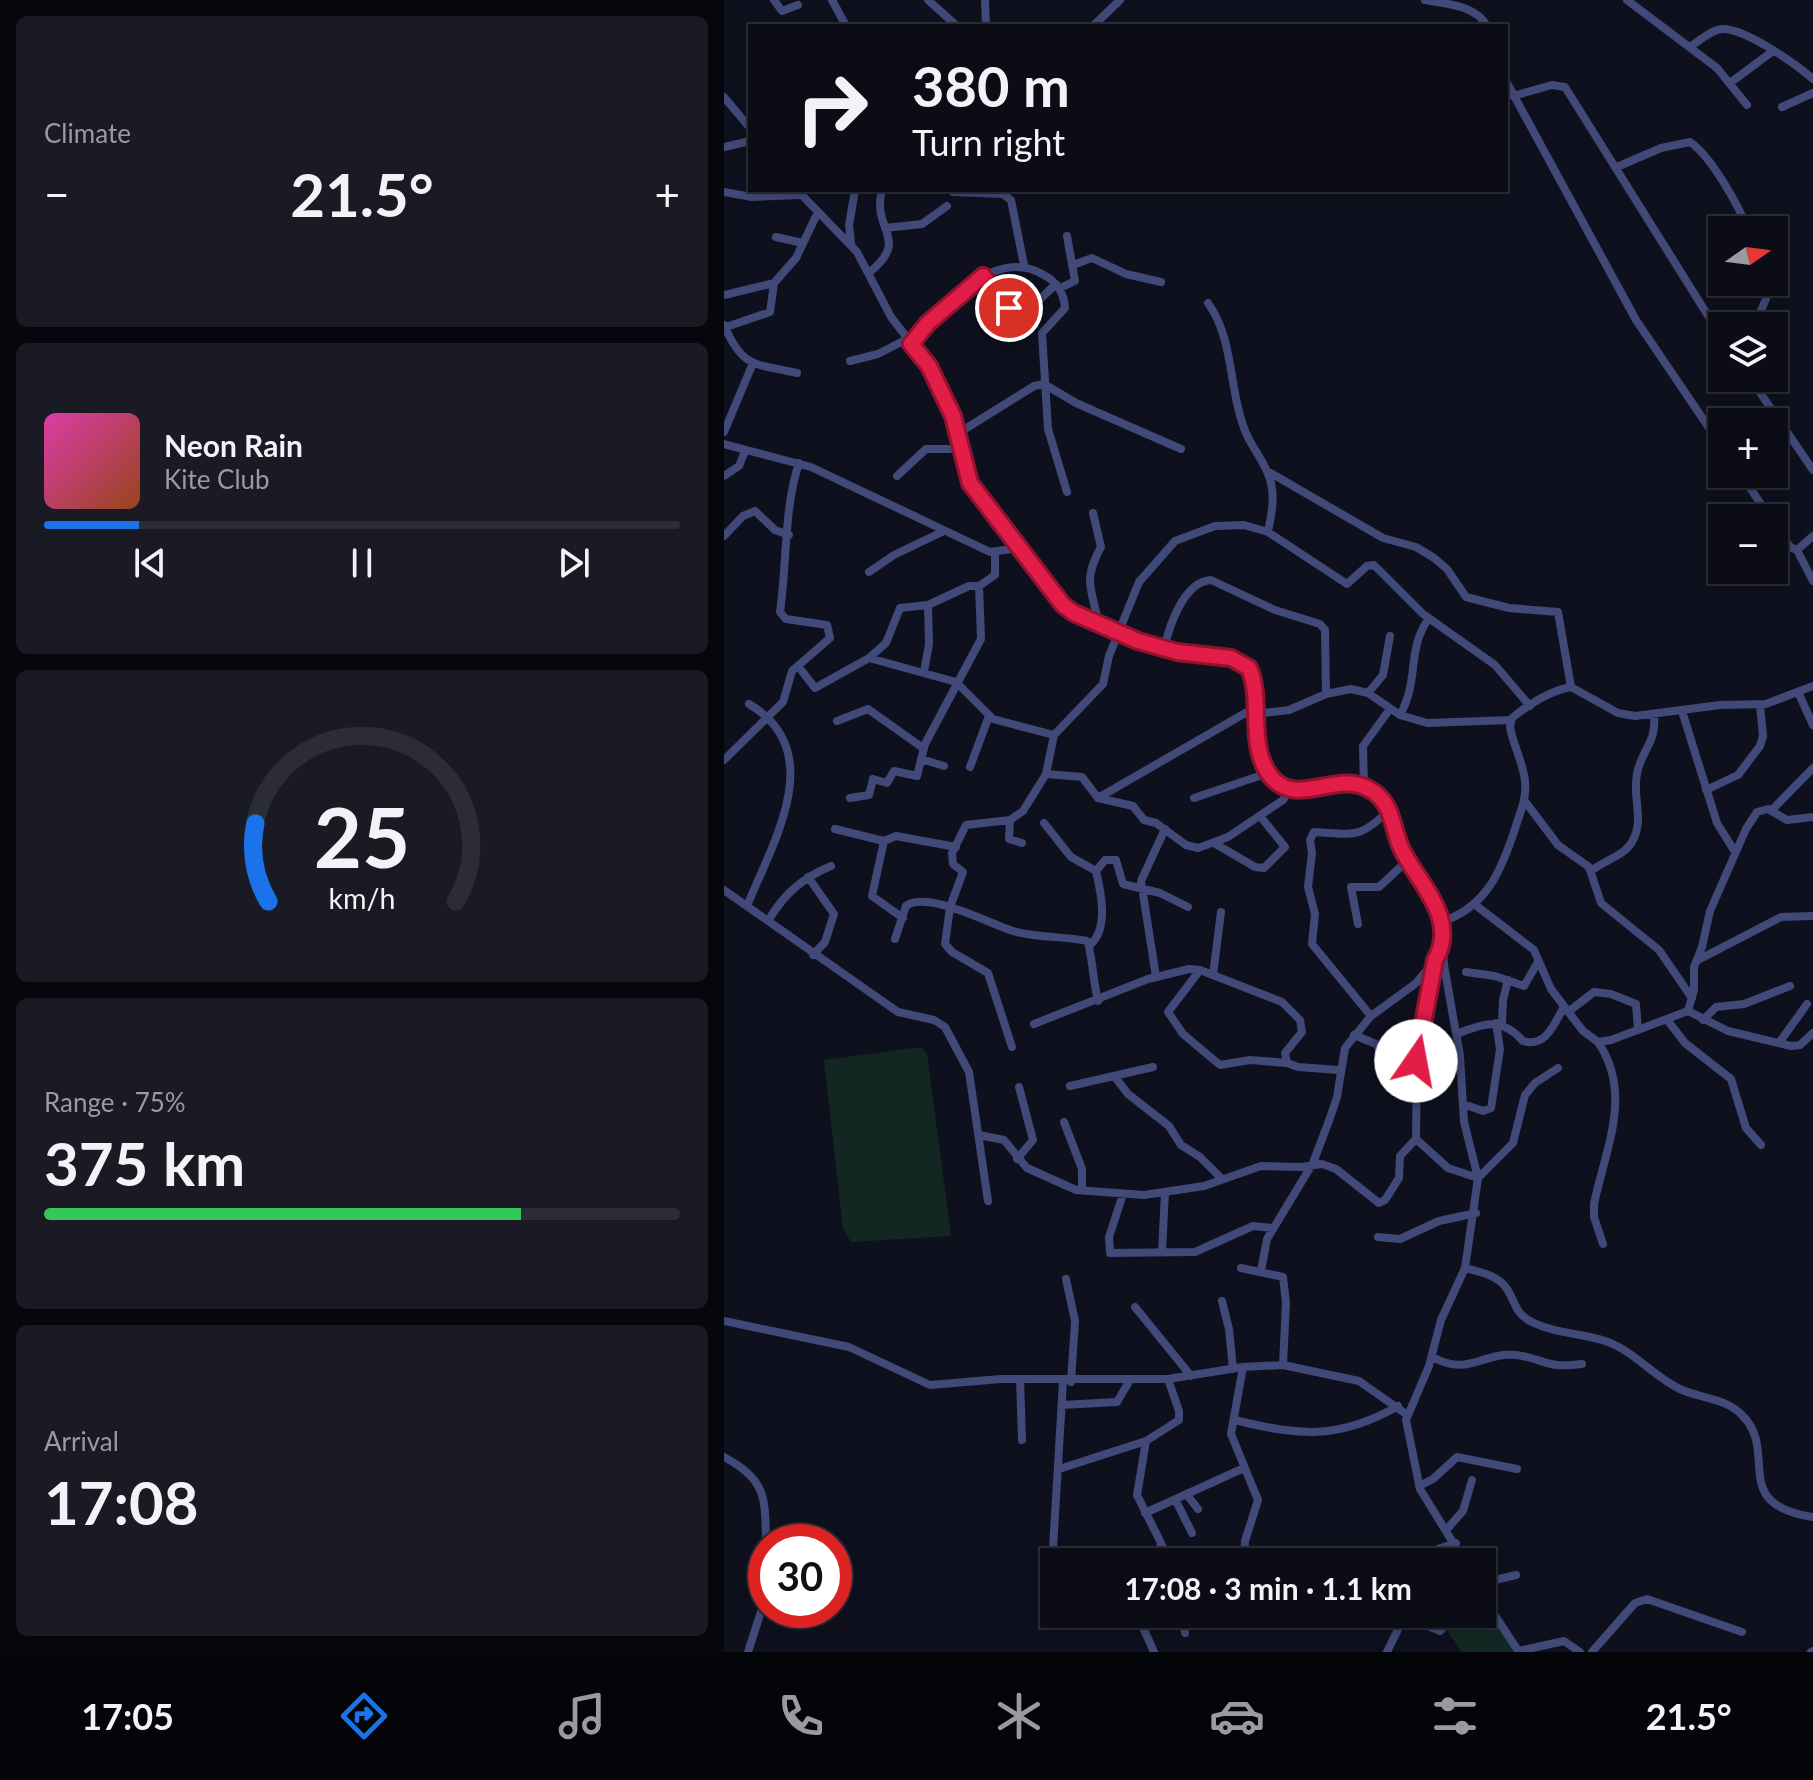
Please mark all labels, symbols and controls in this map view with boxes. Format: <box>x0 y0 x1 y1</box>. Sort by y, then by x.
text: 380 m <box>912 52 1070 119</box>
icon: right <box>780 56 884 160</box>
text: Climate <box>44 117 131 149</box>
text: Turn right <box>912 120 1065 164</box>
text: 21.5° <box>290 158 434 230</box>
text: − <box>44 168 70 220</box>
text: + <box>654 168 680 220</box>
north arrow <box>1708 216 1788 296</box>
map controls <box>1708 216 1788 584</box>
pin <box>975 274 1043 342</box>
icon: arrive <box>987 286 1031 330</box>
button: layers <box>1708 312 1788 392</box>
button: + <box>1708 408 1788 488</box>
text: Neon Rain <box>164 427 303 463</box>
text: Kite Club <box>164 463 270 495</box>
button: − <box>1708 504 1788 584</box>
icon: previous <box>128 541 172 585</box>
icon: pause <box>340 541 384 585</box>
icon: next <box>552 541 596 585</box>
text: 25 <box>314 786 410 886</box>
text: km/h <box>329 881 395 915</box>
position arrow <box>1374 1019 1458 1103</box>
text: Range · 75% <box>44 1086 186 1118</box>
text: 375 km <box>44 1127 245 1199</box>
text: Arrival <box>44 1425 119 1457</box>
text: 17:08 <box>44 1466 199 1538</box>
speed limit sign: 30 <box>748 1524 852 1628</box>
text: 17:08 · 3 min · 1.1 km <box>1124 1570 1412 1606</box>
icon: directions <box>336 1688 392 1744</box>
icon: music <box>554 1688 610 1744</box>
icon: phone <box>773 1688 829 1744</box>
icon: climate <box>991 1688 1047 1744</box>
icon: car <box>1209 1688 1265 1744</box>
icon: filters <box>1427 1688 1483 1744</box>
text: 17:05 <box>81 1694 174 1738</box>
text: 21.5° <box>1646 1694 1732 1738</box>

